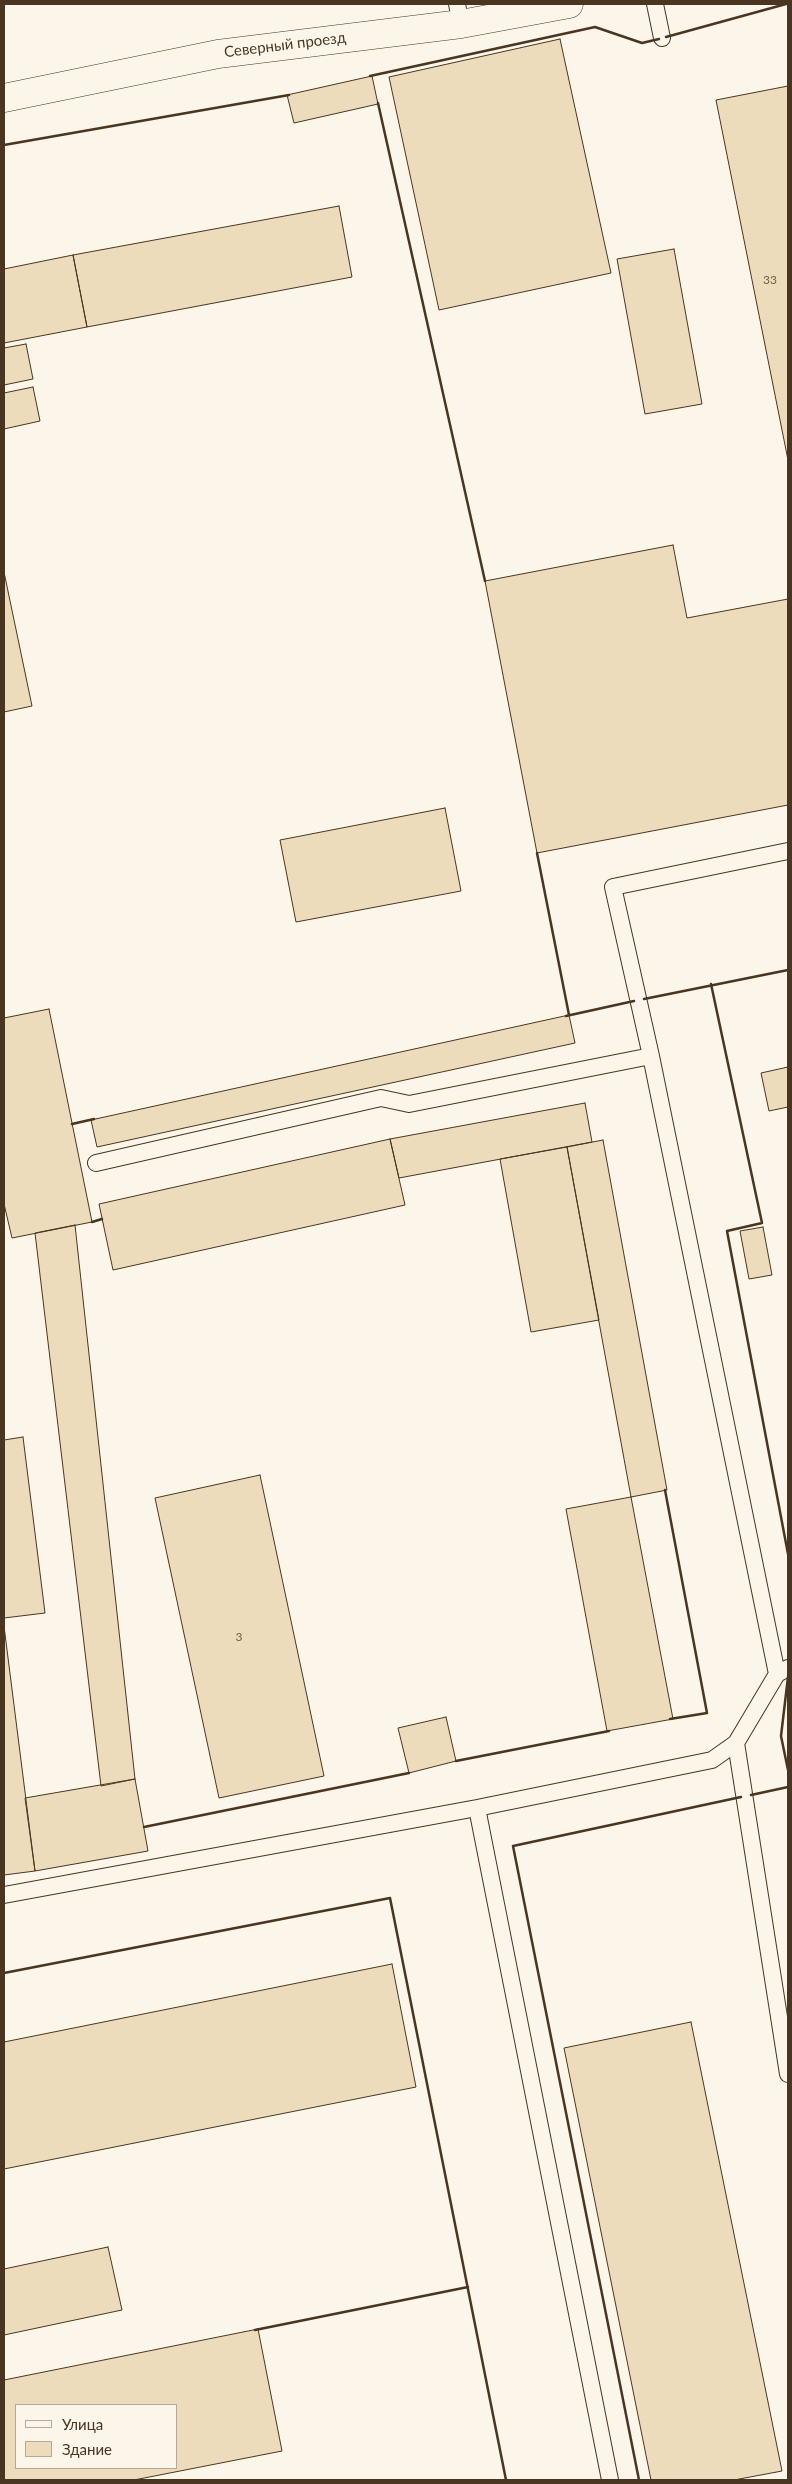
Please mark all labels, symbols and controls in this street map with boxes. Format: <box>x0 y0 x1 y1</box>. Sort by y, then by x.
street label: Северный проезд <box>223 29 347 61</box>
house number: 33 <box>763 273 777 287</box>
house number: 3 <box>236 1630 242 1644</box>
legend <box>15 2404 178 2469</box>
text: Улица <box>62 2415 103 2433</box>
text: Здание <box>62 2440 112 2458</box>

